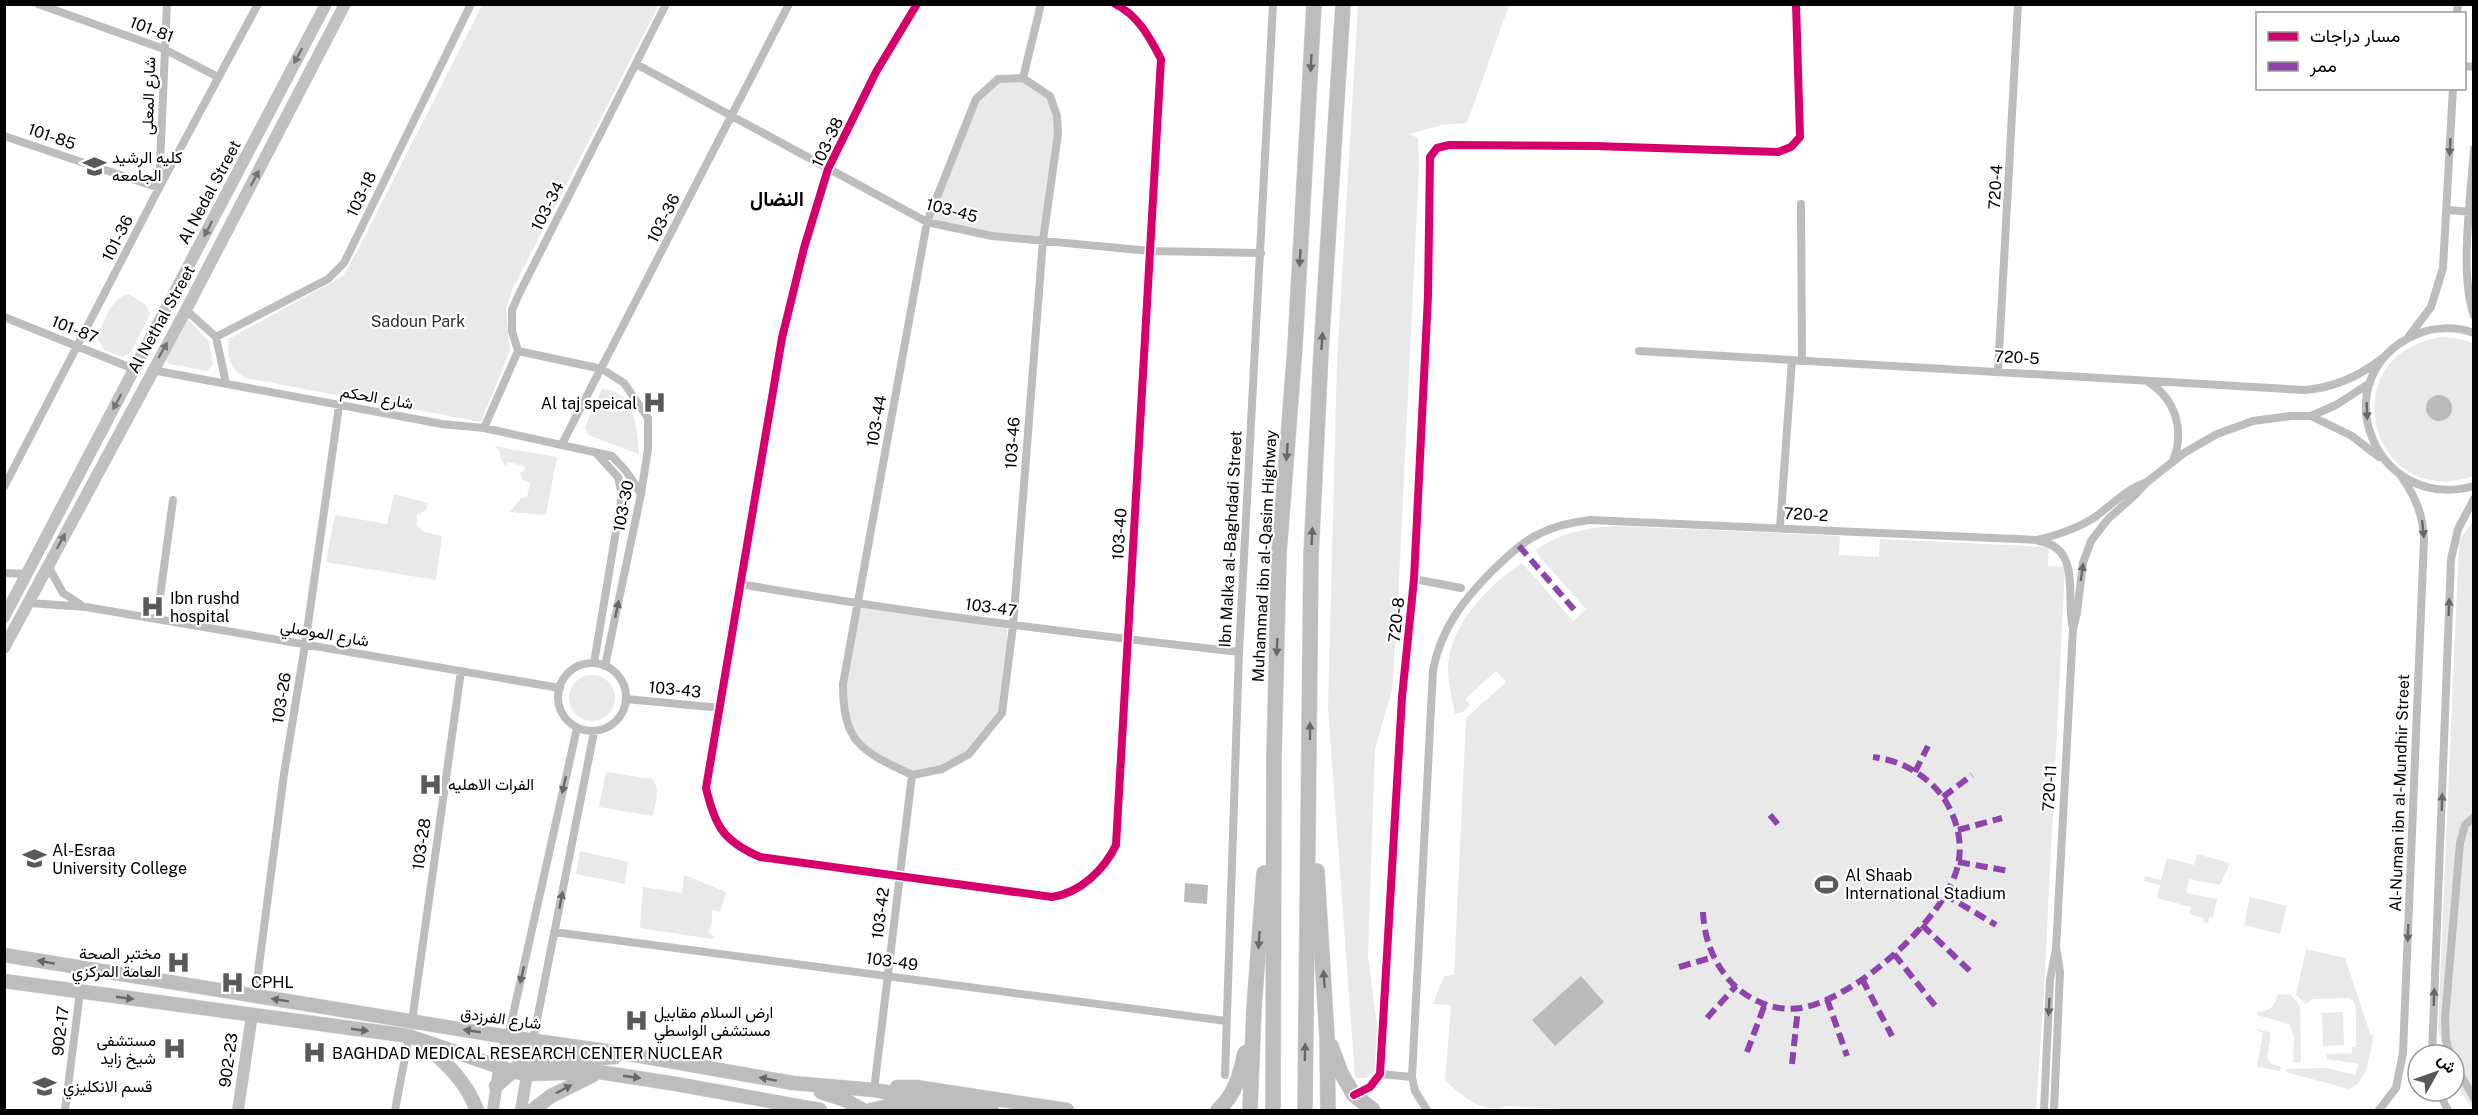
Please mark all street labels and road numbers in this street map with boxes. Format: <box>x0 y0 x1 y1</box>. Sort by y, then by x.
street label: 101-81 <box>127 12 177 47</box>
street label: شارع المعلى <box>138 57 161 135</box>
street label: 103-38 <box>808 114 847 170</box>
street label: 101-85 <box>25 119 78 154</box>
street label: Al Nedal Street <box>174 137 245 247</box>
street label: 720-4 <box>1985 164 2006 210</box>
street label: 103-18 <box>342 168 381 220</box>
street label: 103-34 <box>527 179 568 234</box>
street label: 103-36 <box>643 191 684 246</box>
street label: 103-45 <box>924 195 980 226</box>
street label: 101-36 <box>98 212 137 264</box>
street label: Al Nethal Street <box>124 262 199 377</box>
street label: 101-87 <box>49 312 101 347</box>
street label: 720-5 <box>1994 347 2040 368</box>
street label: شارع الحكم <box>339 382 415 415</box>
street label: 103-44 <box>863 394 890 449</box>
street label: 103-46 <box>1001 416 1024 470</box>
street label: Muhammad ibn al-Qasim Highway <box>1248 429 1281 683</box>
street label: Ibn Malka al-Baghdadi Street <box>1215 430 1246 648</box>
street label: 103-30 <box>609 479 638 533</box>
street label: 720-2 <box>1783 504 1829 525</box>
street label: 103-40 <box>1108 507 1131 561</box>
street label: 103-47 <box>964 594 1018 621</box>
street label: 720-8 <box>1385 596 1408 644</box>
street label: شارع الموصلي <box>278 616 371 655</box>
street label: 103-26 <box>268 671 295 725</box>
street label: Al-Numan ibn al-Mundhir Street <box>2386 674 2413 912</box>
street label: 103-43 <box>648 677 702 702</box>
street label: 720-11 <box>2039 764 2060 812</box>
street label: 103-28 <box>408 817 435 871</box>
street label: 103-42 <box>868 886 893 940</box>
street label: 103-49 <box>865 948 919 975</box>
street label: شارع الفرزدق <box>459 1003 542 1036</box>
street label: 902-17 <box>48 1005 73 1057</box>
street label: 902-23 <box>215 1032 242 1089</box>

